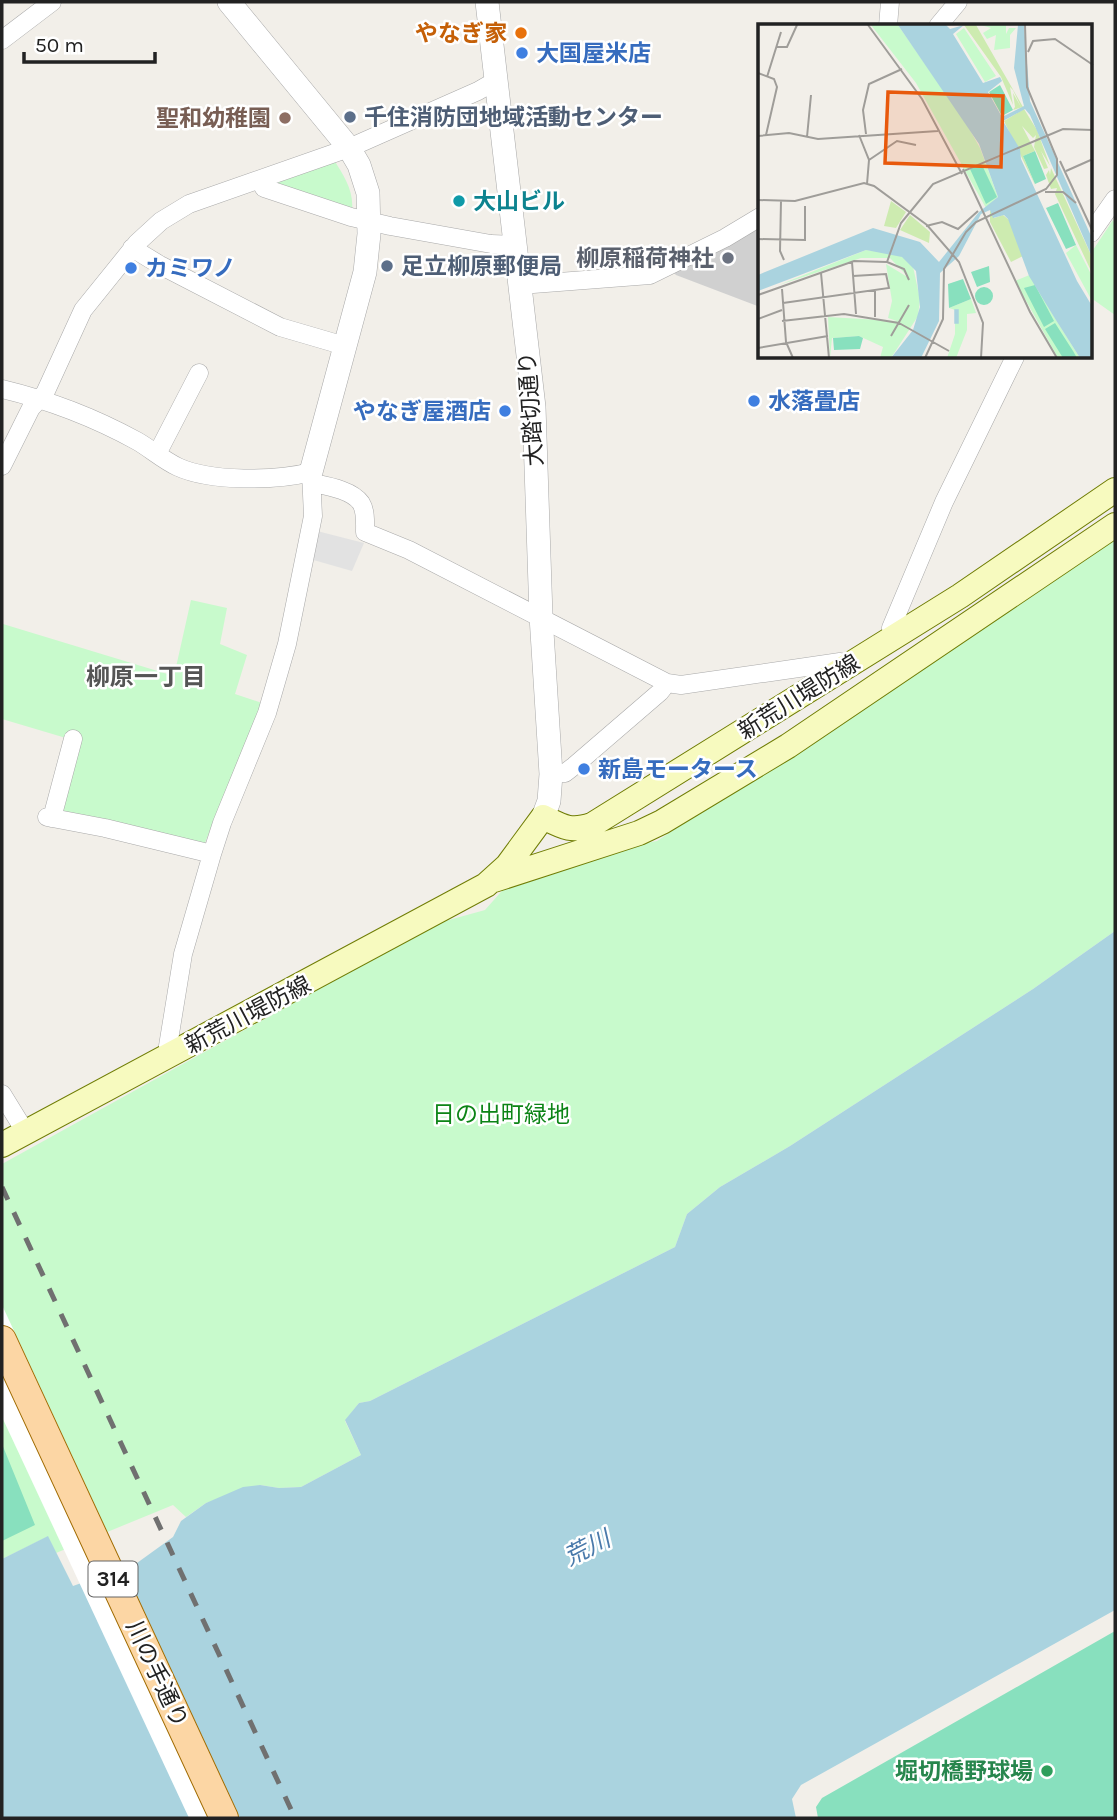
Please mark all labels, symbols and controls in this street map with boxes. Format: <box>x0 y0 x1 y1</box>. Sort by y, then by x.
place label: やなぎ家 <box>415 20 507 47</box>
scale bar <box>24 21 156 65</box>
inset map <box>758 24 1092 359</box>
marker: やなぎ家 <box>513 25 529 41</box>
text: 50 m <box>35 33 84 57</box>
place label: 大国屋米店 <box>536 40 651 67</box>
marker: 大国屋米店 <box>514 45 530 61</box>
place label: 千住消防団地域活動センター <box>364 104 663 131</box>
place label: 聖和幼稚園 <box>156 105 271 132</box>
marker: 千住消防団地域活動センター <box>342 109 358 125</box>
marker: 聖和幼稚園 <box>277 110 293 126</box>
place label: 大山ビル <box>473 188 565 215</box>
marker: 大山ビル <box>451 193 467 209</box>
place label: 柳原稲荷神社 <box>576 245 714 272</box>
marker: 柳原稲荷神社 <box>720 250 736 266</box>
place label: 足立柳原郵便局 <box>401 253 562 280</box>
place label: カミワノ <box>145 255 236 282</box>
marker: 足立柳原郵便局 <box>379 258 395 274</box>
marker: カミワノ <box>123 260 139 276</box>
street label: 大踏切通り <box>514 351 548 467</box>
place label: 水落畳店 <box>768 388 860 415</box>
marker: 水落畳店 <box>746 393 762 409</box>
place label: やなぎ屋酒店 <box>353 398 491 425</box>
marker: やなぎ屋酒店 <box>497 403 513 419</box>
street label: 新荒川堤防線 <box>733 649 865 745</box>
district label: 柳原一丁目 <box>86 663 206 691</box>
place label: 新島モータース <box>598 756 758 783</box>
marker: 新島モータース <box>576 761 592 777</box>
street label: 新荒川堤防線 <box>181 971 315 1059</box>
park label: 日の出町緑地 <box>432 1101 570 1128</box>
water label: 荒川 <box>559 1523 617 1571</box>
road number: 314 <box>88 1562 138 1596</box>
street label: 川の手通り <box>120 1616 194 1732</box>
place label: 堀切橋野球場 <box>895 1758 1033 1785</box>
marker: 堀切橋野球場 <box>1039 1763 1055 1779</box>

